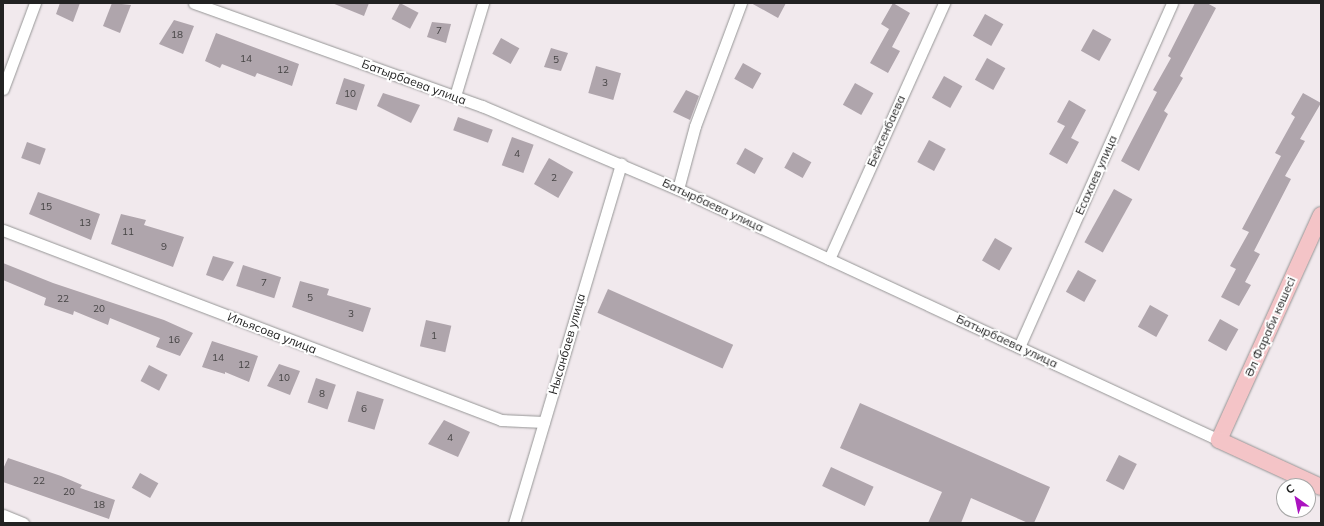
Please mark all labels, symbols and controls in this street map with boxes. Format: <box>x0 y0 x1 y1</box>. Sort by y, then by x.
house number: 7 <box>436 25 442 37</box>
house number: 18 <box>171 29 183 41</box>
house number: 14 <box>240 53 252 65</box>
house number: 5 <box>553 54 559 66</box>
street label: Батырбаева улица <box>360 56 468 108</box>
house number: 12 <box>277 64 289 76</box>
house number: 3 <box>602 77 608 89</box>
house number: 10 <box>344 88 356 100</box>
street label: Бейсенбаева <box>864 93 908 169</box>
street label: Есахаев улица <box>1072 133 1120 217</box>
house number: 4 <box>514 148 520 160</box>
house number: 2 <box>551 172 557 184</box>
street label: Батырбаева улица <box>660 175 766 235</box>
house number: 15 <box>40 201 52 213</box>
house number: 13 <box>79 217 91 229</box>
house number: 11 <box>122 226 134 238</box>
house number: 9 <box>161 241 167 253</box>
street label: Әл Фараби көшесі <box>1242 275 1298 379</box>
house number: 7 <box>261 277 267 289</box>
house number: 5 <box>307 292 313 304</box>
street label: Нысанбаев улица <box>546 292 588 396</box>
house number: 22 <box>57 293 69 305</box>
house number: 20 <box>93 303 105 315</box>
house number: 3 <box>348 308 354 320</box>
street label: Ильясова улица <box>225 309 319 357</box>
street label: Батырбаева улица <box>954 311 1060 371</box>
house number: 1 <box>431 330 437 342</box>
house number: 16 <box>168 334 180 346</box>
house number: 14 <box>212 352 224 364</box>
house number: 12 <box>238 359 250 371</box>
house number: 10 <box>278 372 290 384</box>
house number: 8 <box>319 388 325 400</box>
house number: 6 <box>361 403 367 415</box>
house number: 4 <box>447 432 453 444</box>
house number: 22 <box>33 475 45 487</box>
north arrow <box>1276 478 1316 518</box>
text: С <box>1283 481 1297 497</box>
house number: 20 <box>63 486 75 498</box>
house number: 18 <box>93 499 105 511</box>

